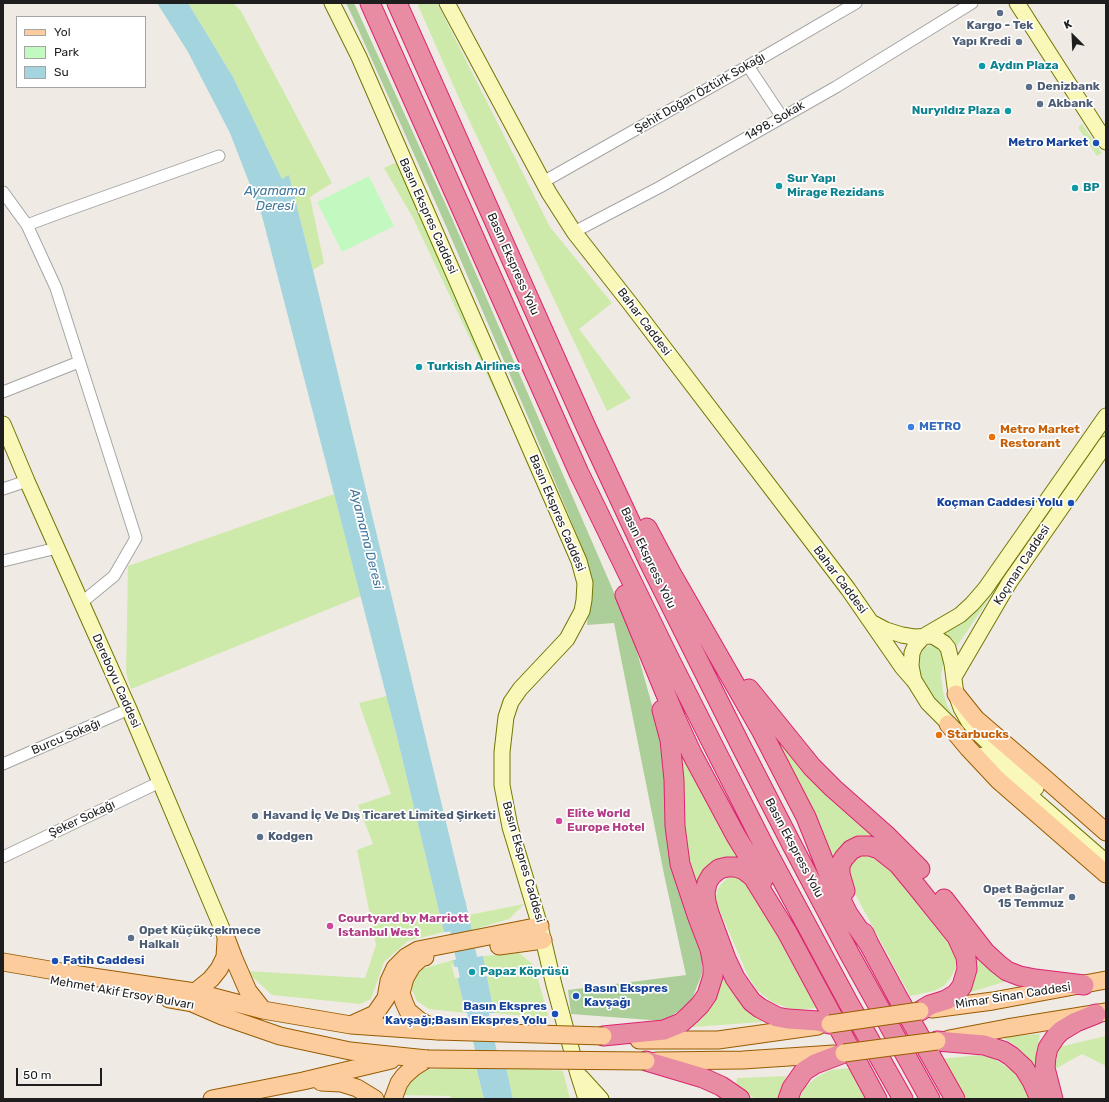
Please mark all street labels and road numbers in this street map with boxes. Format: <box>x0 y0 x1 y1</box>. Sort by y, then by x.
street label: Şehit Doğan Öztürk Sokağı <box>632 50 768 136</box>
street label: 1498. Sokak <box>743 98 807 144</box>
street label: Basın Ekspres Caddesi <box>396 156 460 276</box>
street label: Basın Ekspress Yolu <box>484 211 542 317</box>
street label: Bahar Caddesi <box>614 285 674 359</box>
street label: Basın Ekspres Caddesi <box>526 452 588 574</box>
street label: Basın Ekspress Yolu <box>617 505 679 611</box>
street label: Koçman Caddesi <box>991 522 1053 608</box>
street label: Bahar Caddesi <box>810 543 870 617</box>
street label: Dereboyu Caddesi <box>89 632 143 730</box>
street label: Burcu Sokağı <box>29 716 103 758</box>
street label: Basın Ekspress Yolu <box>762 796 826 900</box>
street label: Şeker Sokağı <box>47 797 117 841</box>
street label: Basın Ekspres Caddesi <box>499 800 547 924</box>
street label: Mehmet Akif Ersoy Bulvarı <box>49 973 195 1013</box>
street label: Mimar Sinan Caddesi <box>954 980 1072 1012</box>

